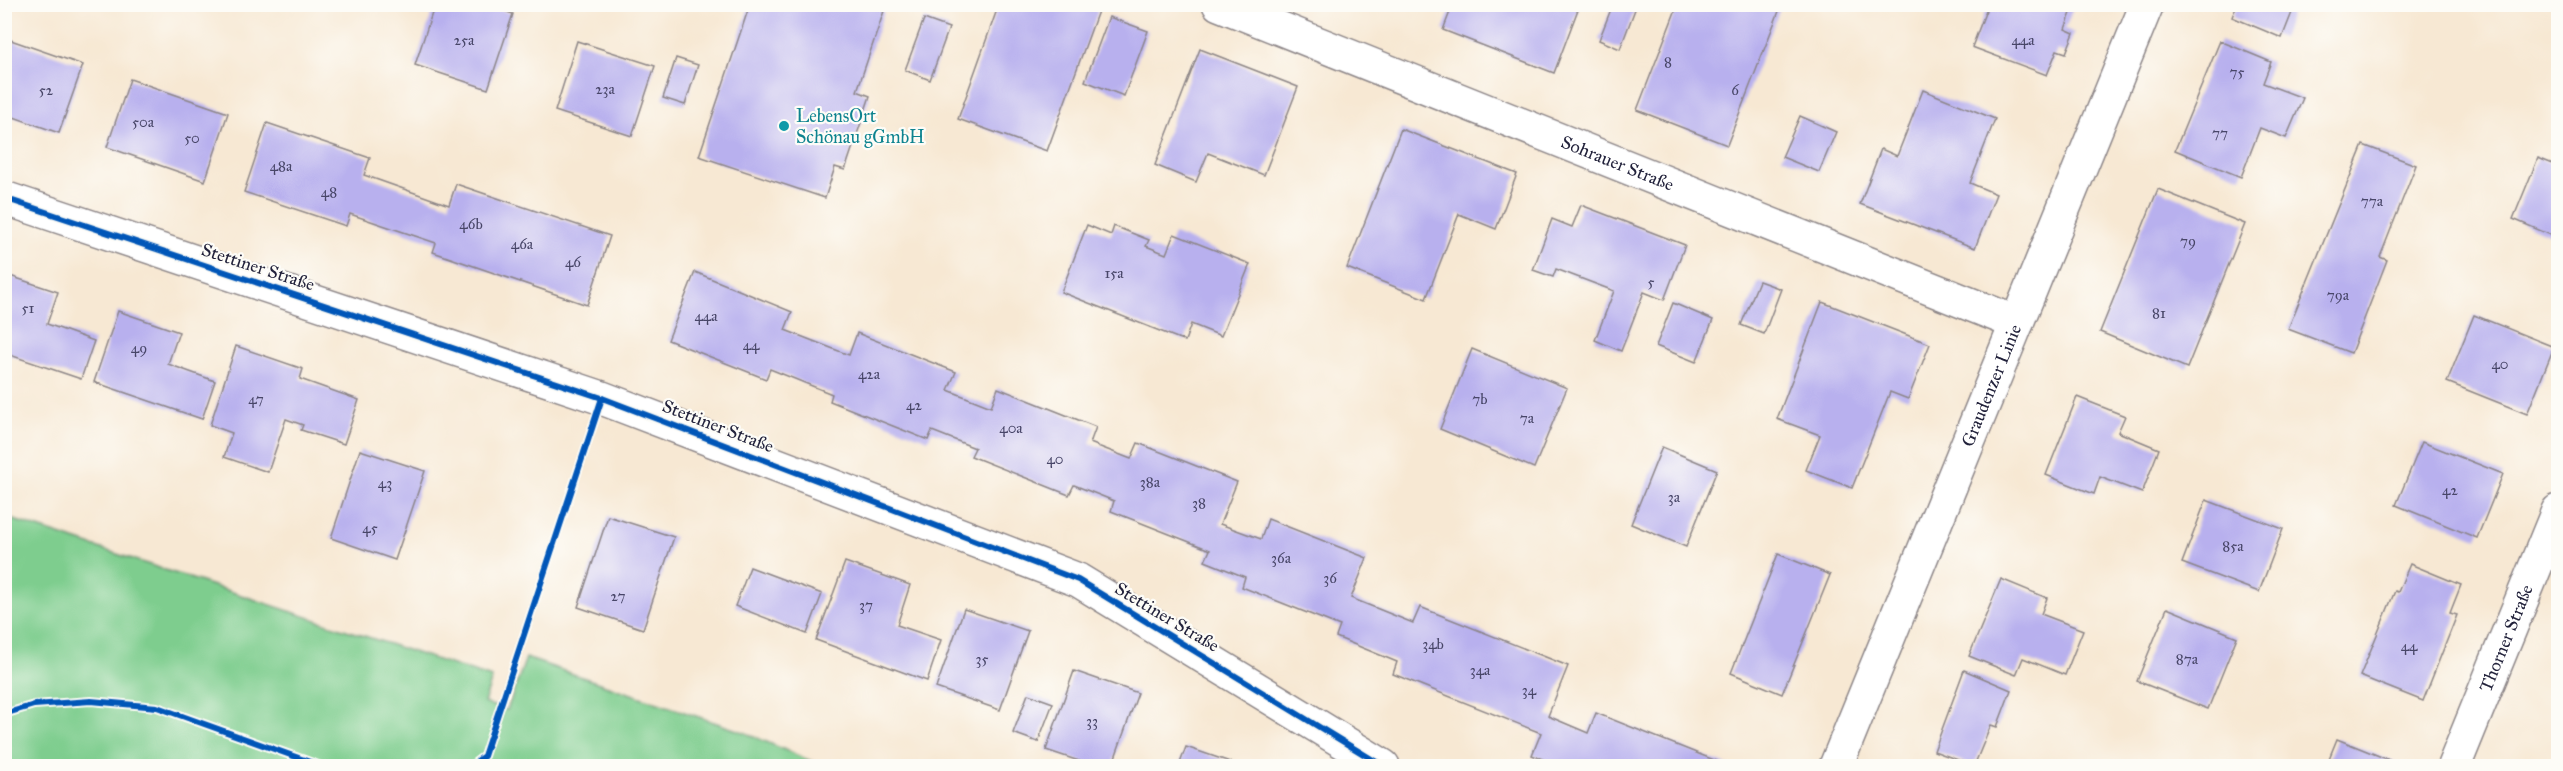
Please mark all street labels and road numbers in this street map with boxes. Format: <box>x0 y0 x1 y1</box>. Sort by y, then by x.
street label: Sohrauer Straße <box>1558 131 1677 196</box>
street label: Stettiner Straße <box>199 238 317 296</box>
street label: Graudenzer Linie <box>1957 321 2026 450</box>
street label: Stettiner Straße <box>659 395 777 457</box>
street label: Stettiner Straße <box>1111 577 1223 657</box>
street label: Thorner Straße <box>2474 581 2538 695</box>

